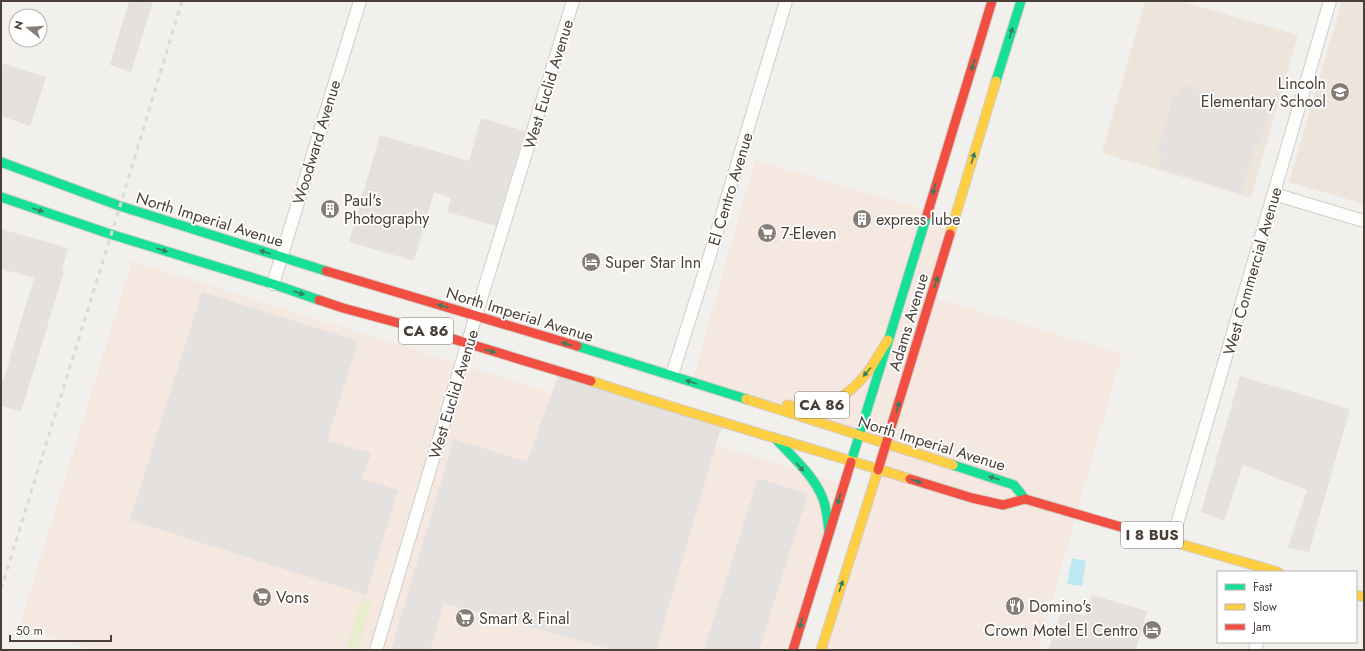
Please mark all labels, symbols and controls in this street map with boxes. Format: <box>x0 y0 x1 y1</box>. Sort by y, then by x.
north arrow <box>8 8 48 48</box>
street label: West Euclid Avenue <box>518 17 579 152</box>
text: N <box>10 19 27 32</box>
one-way arrow <box>1008 27 1014 39</box>
one-way arrow <box>970 59 976 71</box>
place label: Lincoln Elementary School <box>1201 72 1326 113</box>
street label: Woodward Avenue <box>287 77 346 207</box>
school or university icon: Lincoln Elementary School <box>1329 81 1351 103</box>
street label: El Centro Avenue <box>702 130 759 249</box>
one-way arrow <box>970 151 976 163</box>
one-way arrow <box>931 184 937 196</box>
street label: West Commercial Avenue <box>1217 184 1287 358</box>
street label: North Imperial Avenue <box>133 186 286 253</box>
place label: Paul's Photography <box>344 189 430 230</box>
building icon: Paul's Photography <box>319 198 341 220</box>
one-way arrow <box>32 207 44 213</box>
building icon: express lube <box>851 208 873 230</box>
place label: express lube <box>876 208 960 231</box>
supermarket icon: 7-Eleven <box>756 222 778 244</box>
place label: 7-Eleven <box>781 222 837 245</box>
one-way arrow <box>156 247 168 253</box>
one-way arrow <box>258 249 270 255</box>
hotel icon: Super Star Inn <box>580 251 602 273</box>
place label: Super Star Inn <box>605 251 701 274</box>
street label: Adams Avenue <box>883 271 934 374</box>
one-way arrow <box>933 276 939 288</box>
street label: North Imperial Avenue <box>443 281 596 348</box>
one-way arrow <box>293 290 305 296</box>
one-way arrow <box>436 303 448 309</box>
road number: CA 86 <box>399 318 453 344</box>
street label: West Euclid Avenue <box>423 327 484 462</box>
one-way arrow <box>561 340 573 346</box>
one-way arrow <box>484 348 497 354</box>
one-way arrow <box>863 368 872 377</box>
one-way arrow <box>685 378 697 384</box>
road number: CA 86 <box>795 392 849 418</box>
one-way arrow <box>895 400 901 412</box>
street label: North Imperial Avenue <box>855 410 1008 477</box>
one-way arrow <box>796 461 805 472</box>
one-way arrow <box>988 475 1000 481</box>
one-way arrow <box>910 478 922 484</box>
one-way arrow <box>836 493 842 505</box>
road number: I 8 BUS <box>1121 522 1183 548</box>
legend <box>1217 571 1357 643</box>
text: Fast <box>1253 578 1272 596</box>
one-way arrow <box>838 580 844 592</box>
supermarket icon: Vons <box>251 586 273 608</box>
place label: Vons <box>276 586 309 609</box>
restaurant icon: Domino's <box>1004 595 1026 617</box>
place label: Domino's <box>1029 595 1091 618</box>
text: Slow <box>1253 598 1278 616</box>
supermarket icon: Smart & Final <box>454 607 476 629</box>
place label: Smart & Final <box>479 607 570 630</box>
scale bar <box>10 617 111 643</box>
one-way arrow <box>798 617 804 629</box>
text: Jam <box>1251 618 1271 636</box>
place label: Crown Motel El Centro <box>984 619 1138 642</box>
hotel icon: Crown Motel El Centro <box>1141 619 1163 641</box>
text: 50 m <box>16 622 43 640</box>

